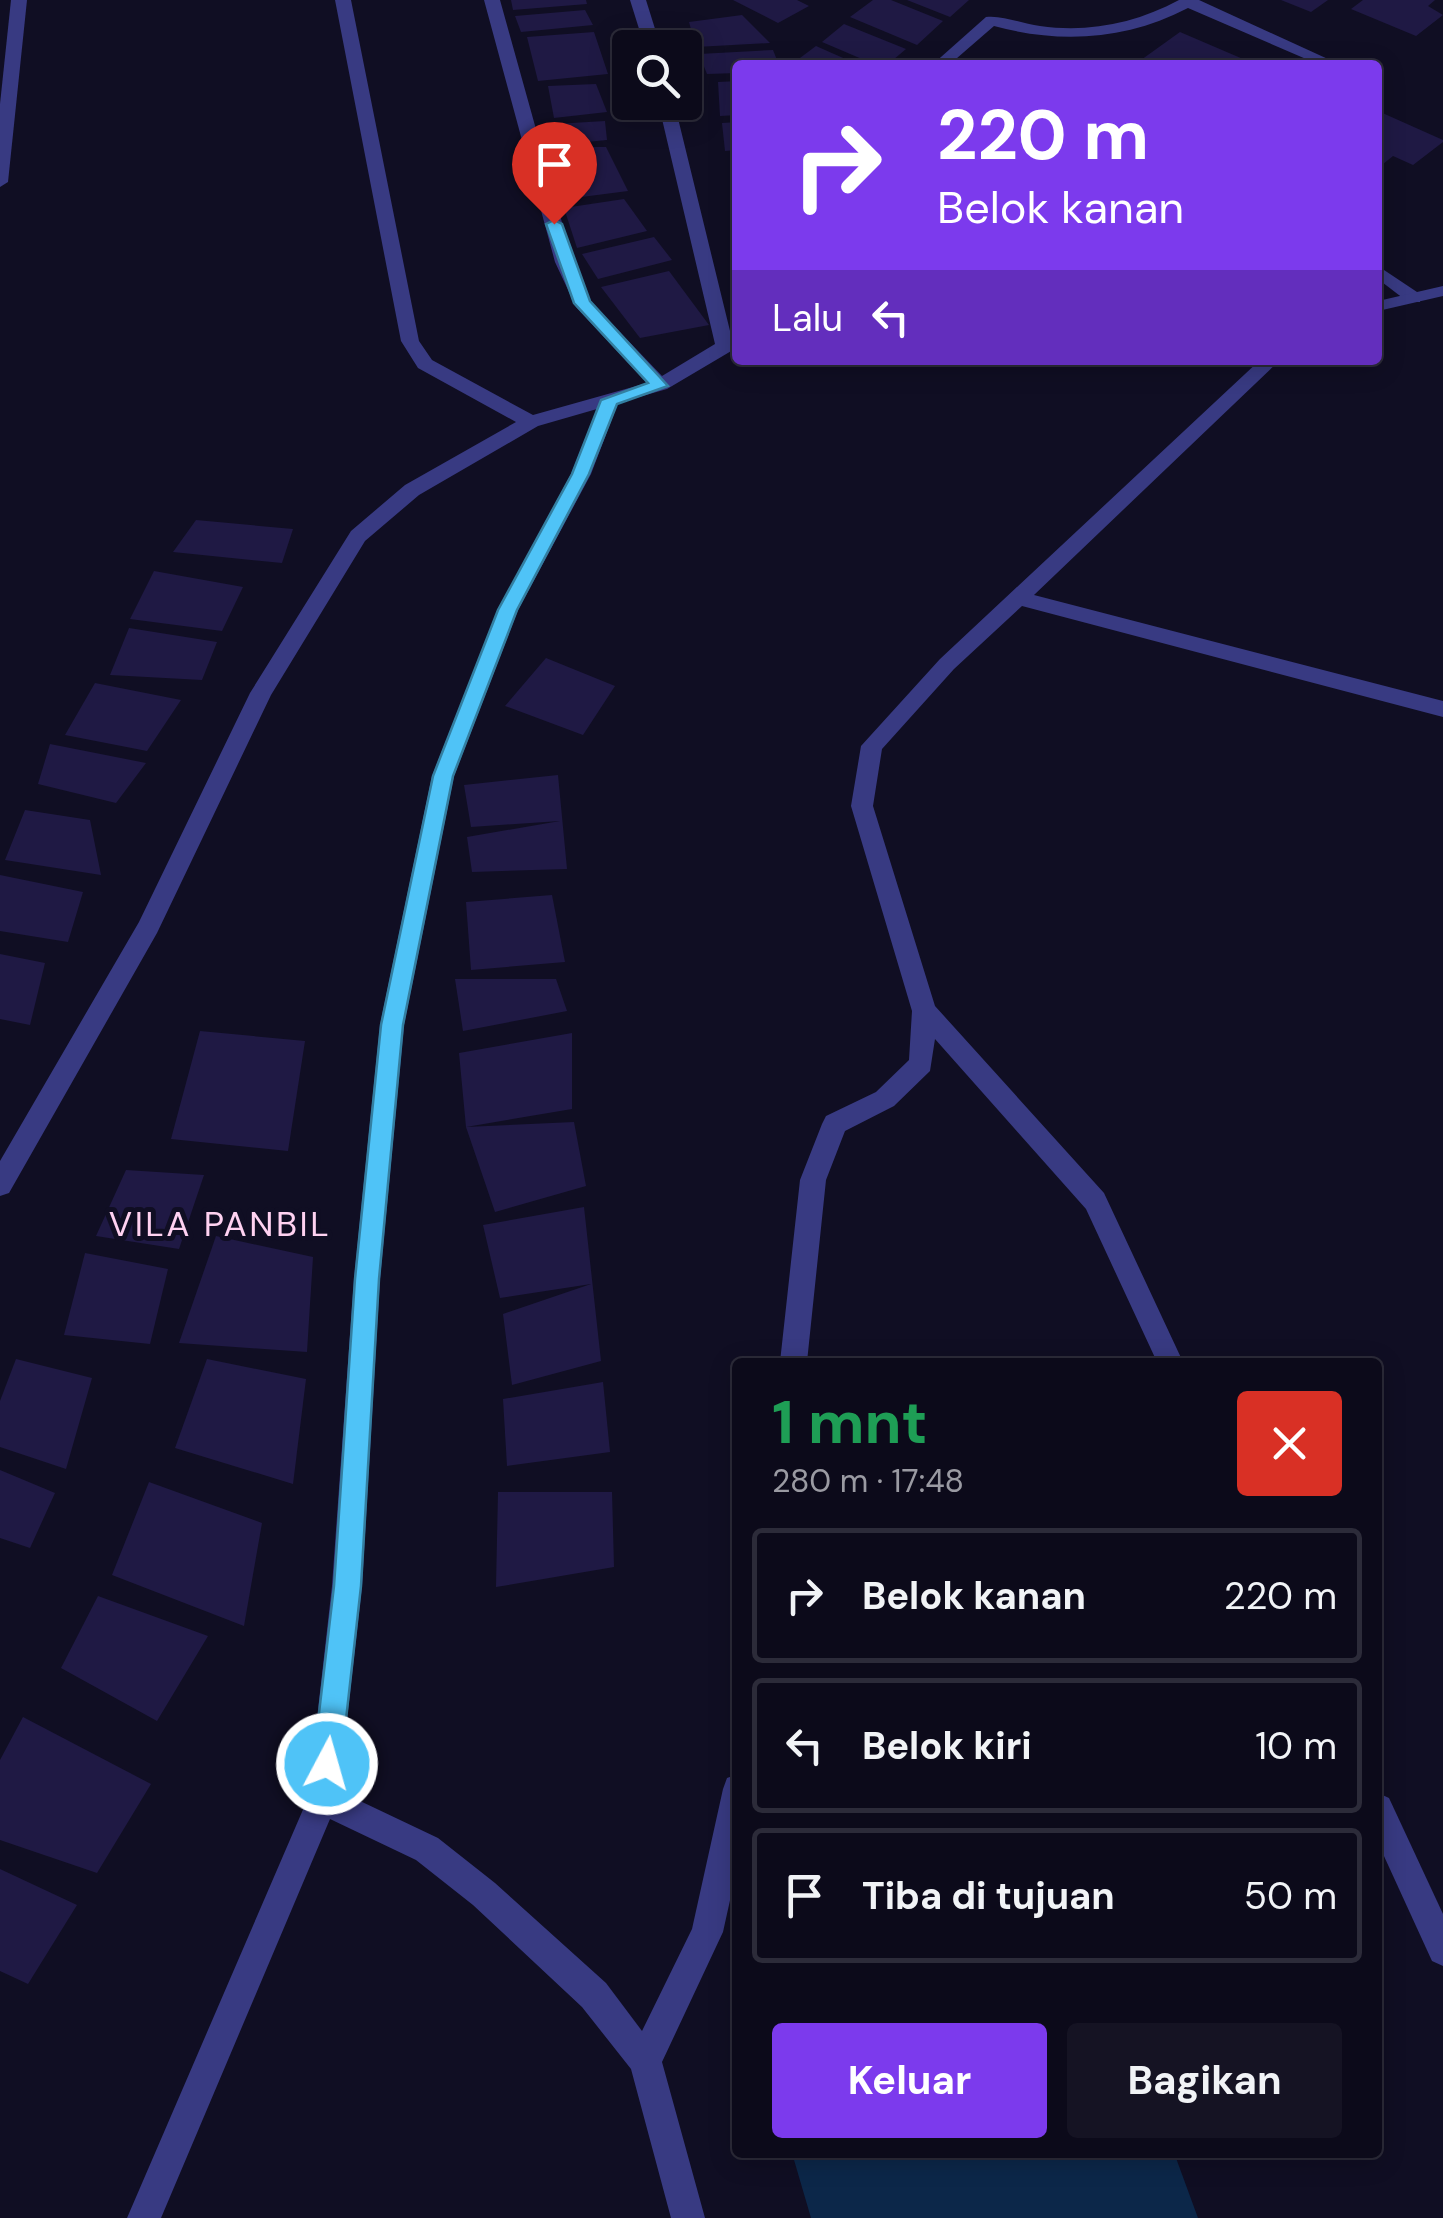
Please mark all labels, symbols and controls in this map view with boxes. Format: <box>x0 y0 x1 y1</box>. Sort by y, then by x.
map controls <box>612 30 702 120</box>
button: search <box>612 30 702 120</box>
text: 220 m <box>937 90 1149 181</box>
icon: right <box>772 100 902 230</box>
pin <box>512 122 597 225</box>
icon: arrive <box>527 137 582 192</box>
text: Belok kanan <box>937 178 1184 237</box>
icon: left <box>863 290 918 345</box>
text: Lalu <box>772 293 843 343</box>
district label: VILA PANBIL <box>109 1201 331 1247</box>
text: 1 mnt <box>772 1383 927 1462</box>
button: close <box>1237 1391 1342 1496</box>
text: 280 m · 17:48 <box>772 1460 964 1502</box>
icon: right <box>777 1568 832 1623</box>
text: Belok kanan <box>862 1571 1086 1621</box>
text: 220 m <box>1224 1571 1337 1621</box>
position arrow <box>275 1712 379 1816</box>
icon: left <box>777 1718 832 1773</box>
text: Belok kiri <box>862 1721 1032 1771</box>
text: 10 m <box>1255 1721 1337 1771</box>
icon: arrive <box>777 1868 832 1923</box>
text: Tiba di tujuan <box>862 1871 1115 1921</box>
text: 50 m <box>1244 1871 1337 1921</box>
button: Keluar <box>772 2023 1047 2138</box>
button: Bagikan <box>1067 2023 1342 2138</box>

